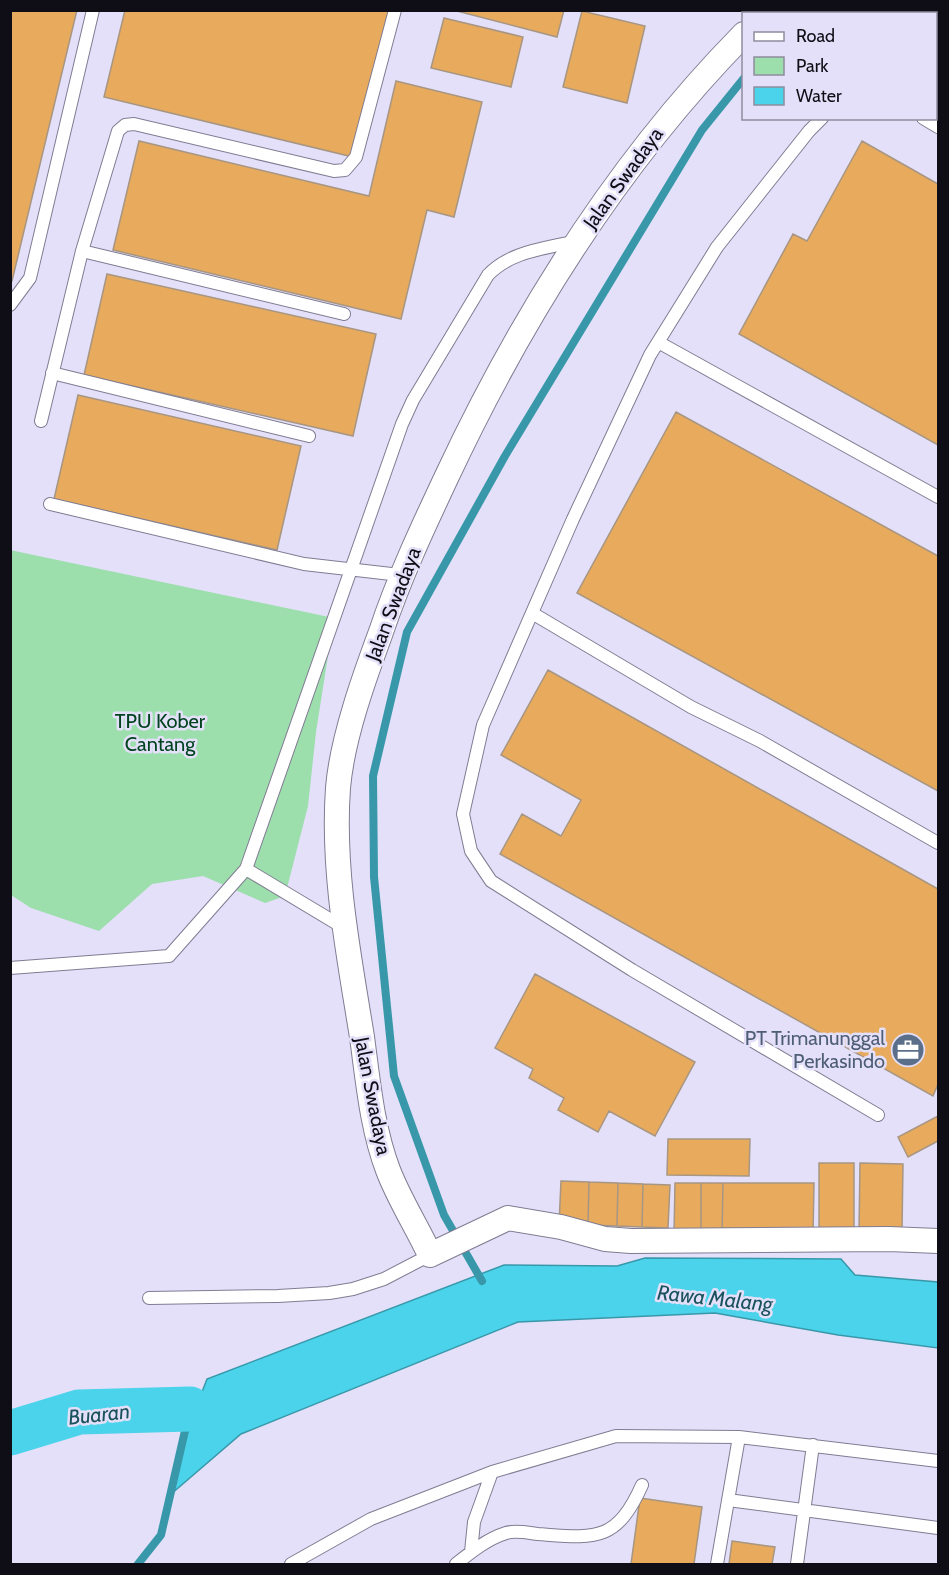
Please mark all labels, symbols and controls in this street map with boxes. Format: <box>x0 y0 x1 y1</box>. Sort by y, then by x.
legend <box>742 12 937 120</box>
text: Road <box>796 25 835 47</box>
text: Park <box>796 55 829 77</box>
text: Water <box>796 85 842 107</box>
street label: Jalan Swadaya <box>577 122 668 234</box>
street label: Jalan Swadaya <box>360 543 426 665</box>
park label: TPU Kober Cantang <box>115 709 206 756</box>
place label: PT Trimanunggal Perkasindo <box>745 1026 885 1073</box>
office icon: PT Trimanunggal Perkasindo <box>890 1032 926 1068</box>
street label: Jalan Swadaya <box>350 1034 396 1157</box>
water label: Rawa Malang <box>656 1280 775 1317</box>
water label: Buaran <box>67 1398 131 1430</box>

